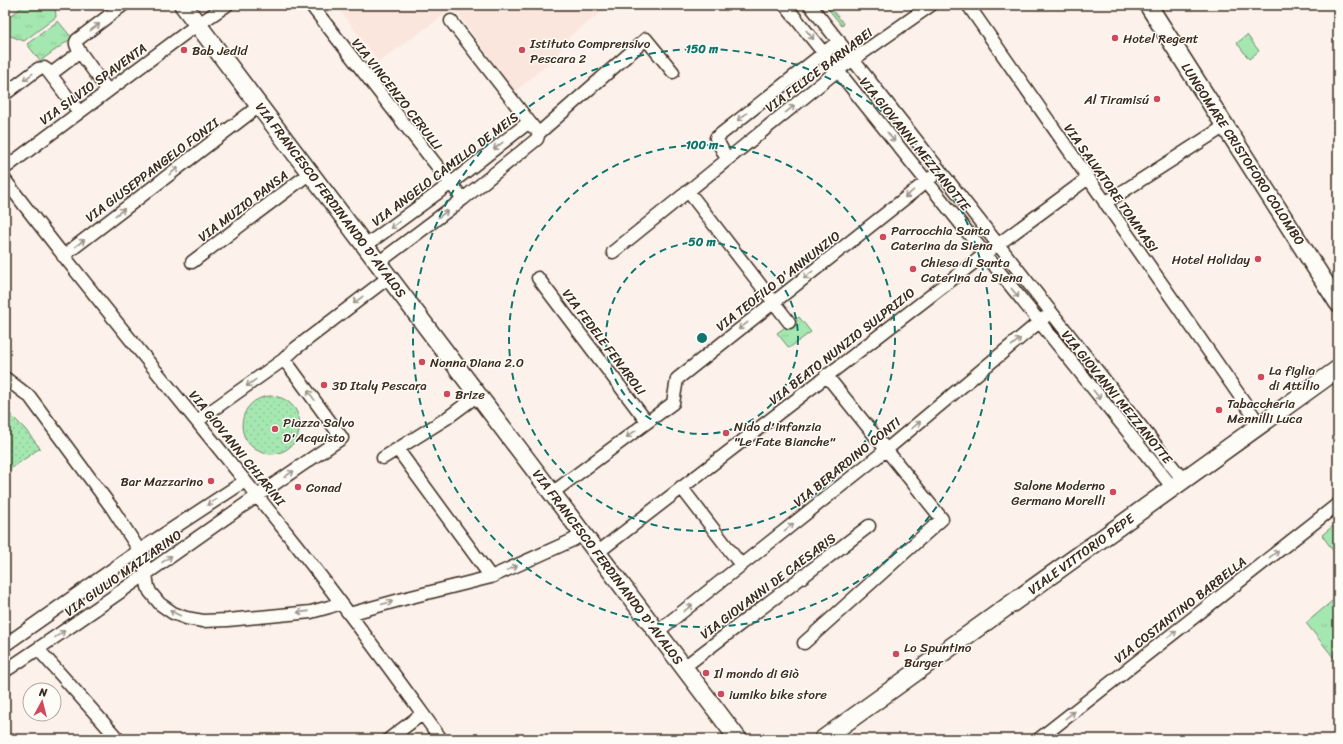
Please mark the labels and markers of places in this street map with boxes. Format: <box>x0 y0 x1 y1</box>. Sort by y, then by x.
place label: Hotel Regent <box>1123 27 1199 50</box>
place label: Istituto Comprensivo Pescara 2 <box>529 32 651 70</box>
marker: Hotel Regent <box>1110 33 1120 43</box>
place label: Bab Jedid <box>192 39 248 62</box>
marker: Bab Jedid <box>179 45 189 55</box>
marker: Istituto Comprensivo Pescara 2 <box>517 45 527 55</box>
place label: Al Tiramisú <box>1083 88 1149 111</box>
marker: Al Tiramisú <box>1152 94 1162 104</box>
place label: Parrocchia Santa Caterina da Siena <box>891 219 993 257</box>
marker: Parrocchia Santa Caterina da Siena <box>878 232 888 242</box>
place label: Hotel Holiday <box>1172 248 1250 271</box>
place label: Chiesa di Santa Caterina da Siena <box>921 251 1023 289</box>
marker: Hotel Holiday <box>1253 254 1263 264</box>
marker: Chiesa di Santa Caterina da Siena <box>908 264 918 274</box>
centre of rings <box>695 331 709 345</box>
place label: Nonna Diana 2.0 <box>430 351 524 374</box>
marker: Nonna Diana 2.0 <box>417 357 427 367</box>
place label: La figlia di Attilio <box>1269 359 1320 397</box>
marker: La figlia di Attilio <box>1256 372 1266 382</box>
place label: 3D Italy Pescara <box>332 374 427 397</box>
marker: 3D Italy Pescara <box>319 380 329 390</box>
place label: Brize <box>455 383 485 406</box>
marker: Brize <box>442 389 452 399</box>
place label: Tabaccheria Mennilli Luca <box>1227 392 1303 430</box>
marker: Tabaccheria Mennilli Luca <box>1214 405 1224 415</box>
place label: Piazza Salvo D'Acquisto <box>283 411 355 449</box>
place label: Nido d'infanzia "Le Fate Bianche" <box>734 415 836 453</box>
marker: Piazza Salvo D'Acquisto <box>270 424 280 434</box>
marker: Nido d'infanzia "Le Fate Bianche" <box>721 428 731 438</box>
place label: Bar Mazzarino <box>121 470 203 493</box>
place label: Salone Moderno Germano Morelli <box>1011 474 1106 512</box>
marker: Bar Mazzarino <box>206 476 216 486</box>
place label: Conad <box>306 476 342 499</box>
marker: Conad <box>293 482 303 492</box>
marker: Salone Moderno Germano Morelli <box>1108 487 1118 497</box>
place label: Lo Spuntino Burger <box>904 636 972 674</box>
marker: Lo Spuntino Burger <box>891 649 901 659</box>
place label: Il mondo di Giò <box>713 662 799 685</box>
marker: Il mondo di Giò <box>701 668 711 678</box>
place label: iumiko bike store <box>729 683 827 706</box>
marker: iumiko bike store <box>716 689 726 699</box>

